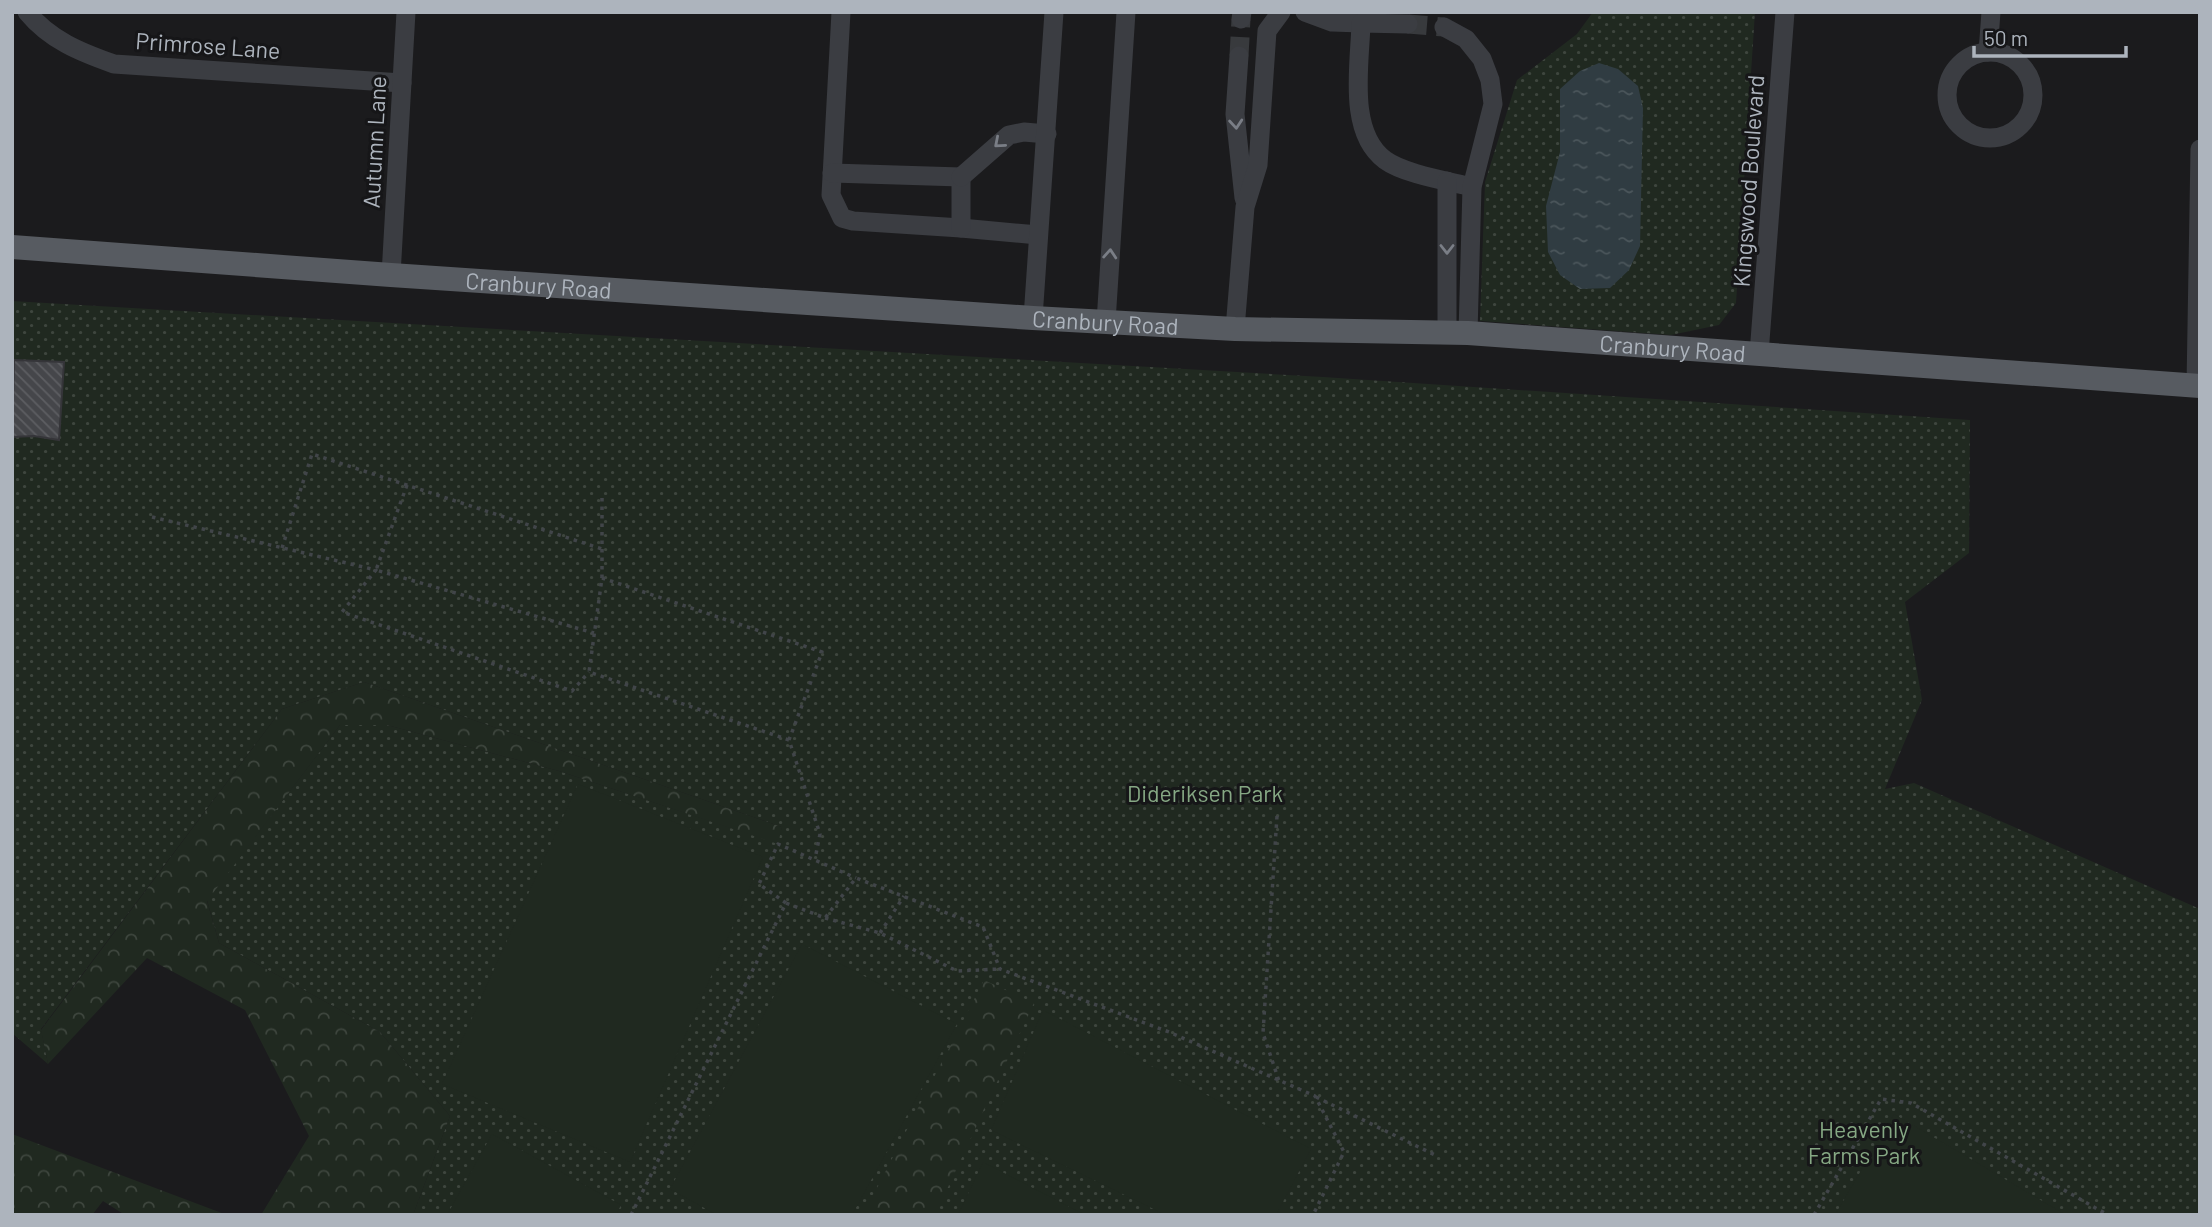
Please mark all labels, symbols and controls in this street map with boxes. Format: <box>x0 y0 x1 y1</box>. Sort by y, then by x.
scale bar <box>1974 14 2126 58</box>
text: 50 m <box>1984 25 2028 50</box>
street label: Primrose Lane <box>135 26 281 64</box>
street label: Kingswood Boulevard <box>1727 74 1769 288</box>
street label: Autumn Lane <box>357 75 391 209</box>
one-way arrow <box>1228 119 1243 130</box>
one-way arrow <box>995 135 1008 147</box>
one-way arrow <box>1439 244 1455 255</box>
one-way arrow <box>1102 248 1117 259</box>
street label: Cranbury Road <box>465 266 613 304</box>
street label: Cranbury Road <box>1032 304 1179 340</box>
street label: Cranbury Road <box>1599 329 1747 367</box>
park label: Dideriksen Park <box>1127 779 1283 807</box>
park label: Heavenly Farms Park <box>1808 1115 1920 1169</box>

